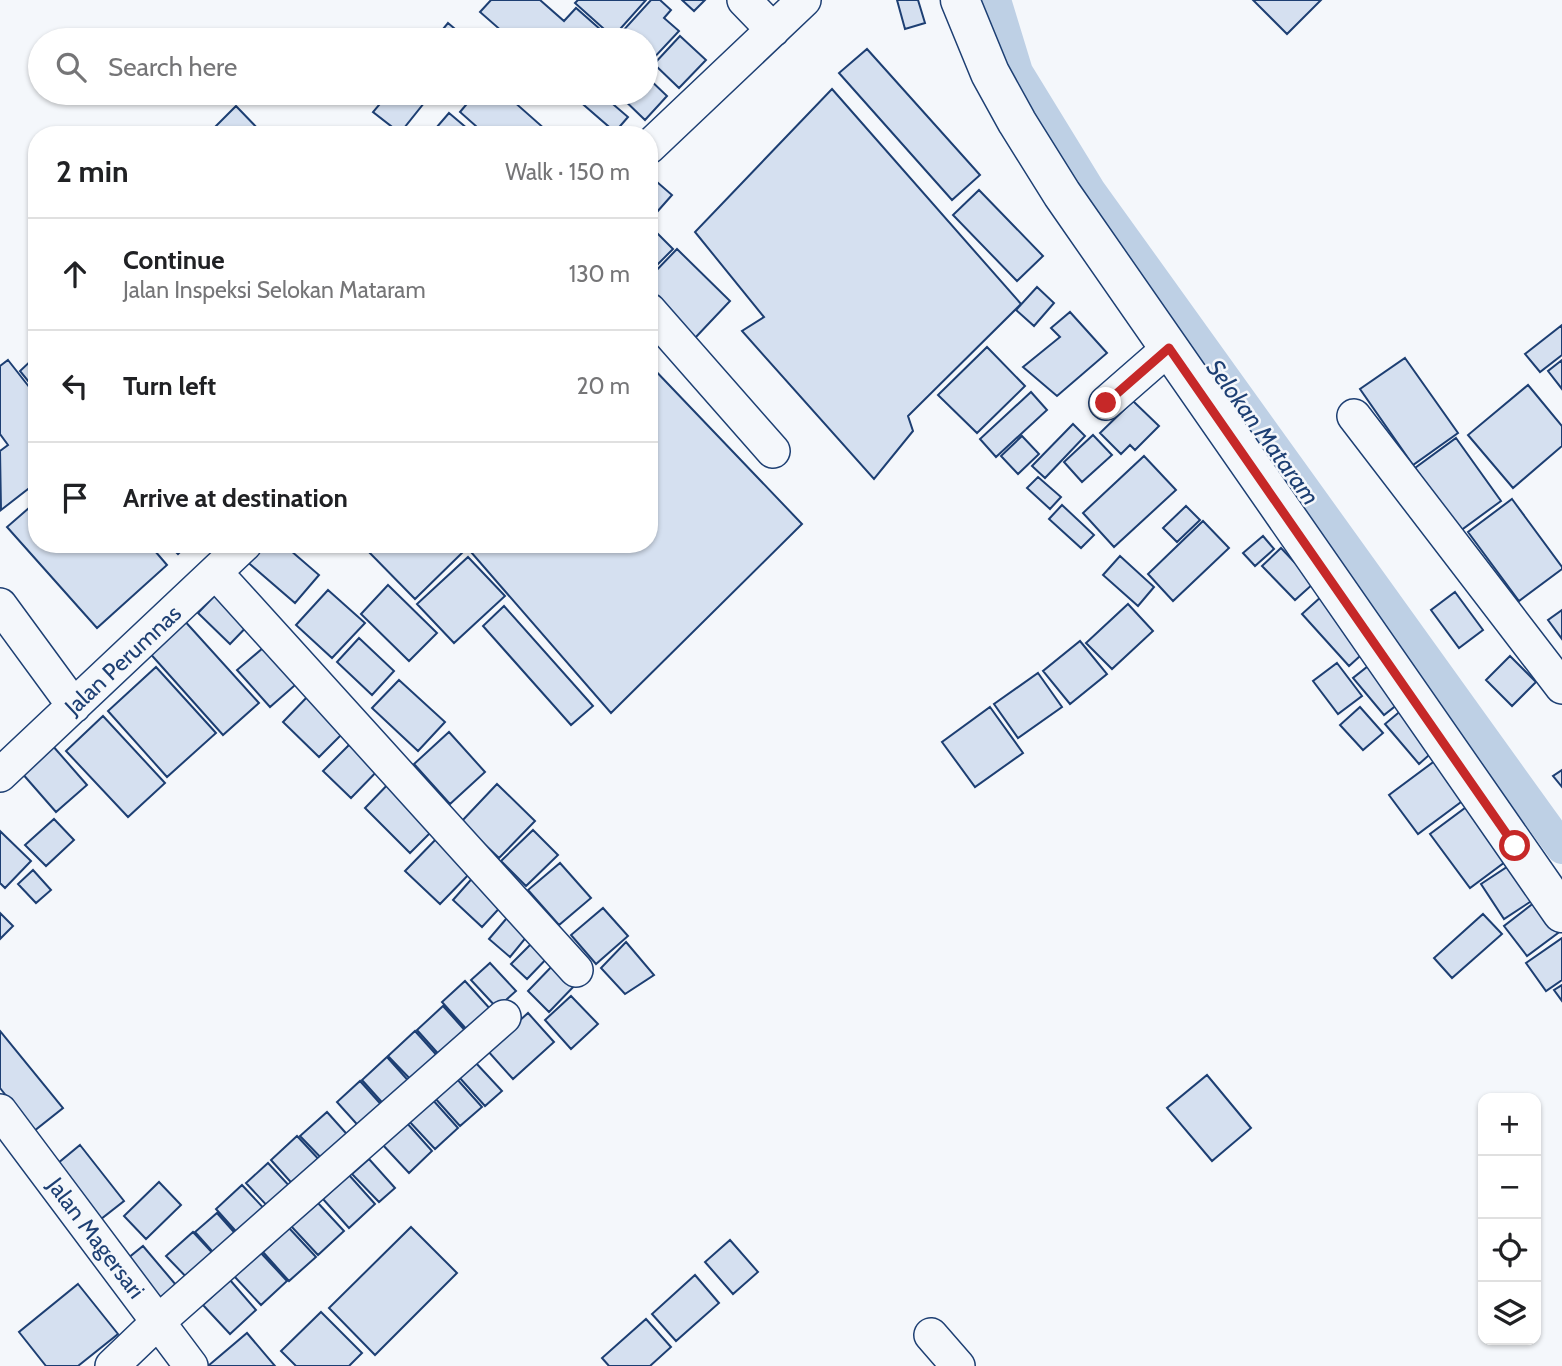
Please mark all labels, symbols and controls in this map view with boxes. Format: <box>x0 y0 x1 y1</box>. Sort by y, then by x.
search box <box>28 28 658 105</box>
icon: search <box>52 48 90 86</box>
text: Search here <box>108 51 237 83</box>
text: 2 min <box>56 153 128 190</box>
text: Walk · 150 m <box>505 158 630 186</box>
text: Continue <box>123 244 225 276</box>
icon: ahead <box>56 255 94 293</box>
text: 130 m <box>569 260 630 288</box>
text: Jalan Inspeksi Selokan Mataram <box>123 276 426 304</box>
water label: Selokan Mataram <box>1201 354 1325 510</box>
icon: left <box>56 367 94 405</box>
text: Turn left <box>123 370 216 402</box>
text: 20 m <box>577 372 630 400</box>
route end <box>1090 387 1121 418</box>
icon: arrive <box>56 479 94 517</box>
text: Arrive at destination <box>123 482 348 514</box>
street label: Jalan Perumnas <box>58 599 187 722</box>
route start <box>1499 830 1530 861</box>
map controls <box>1478 1093 1541 1345</box>
button: + <box>1478 1093 1541 1156</box>
button: − <box>1478 1156 1541 1219</box>
street label: Jalan Magersari <box>41 1171 151 1304</box>
button: locate <box>1478 1219 1541 1282</box>
button: layers <box>1478 1282 1541 1345</box>

